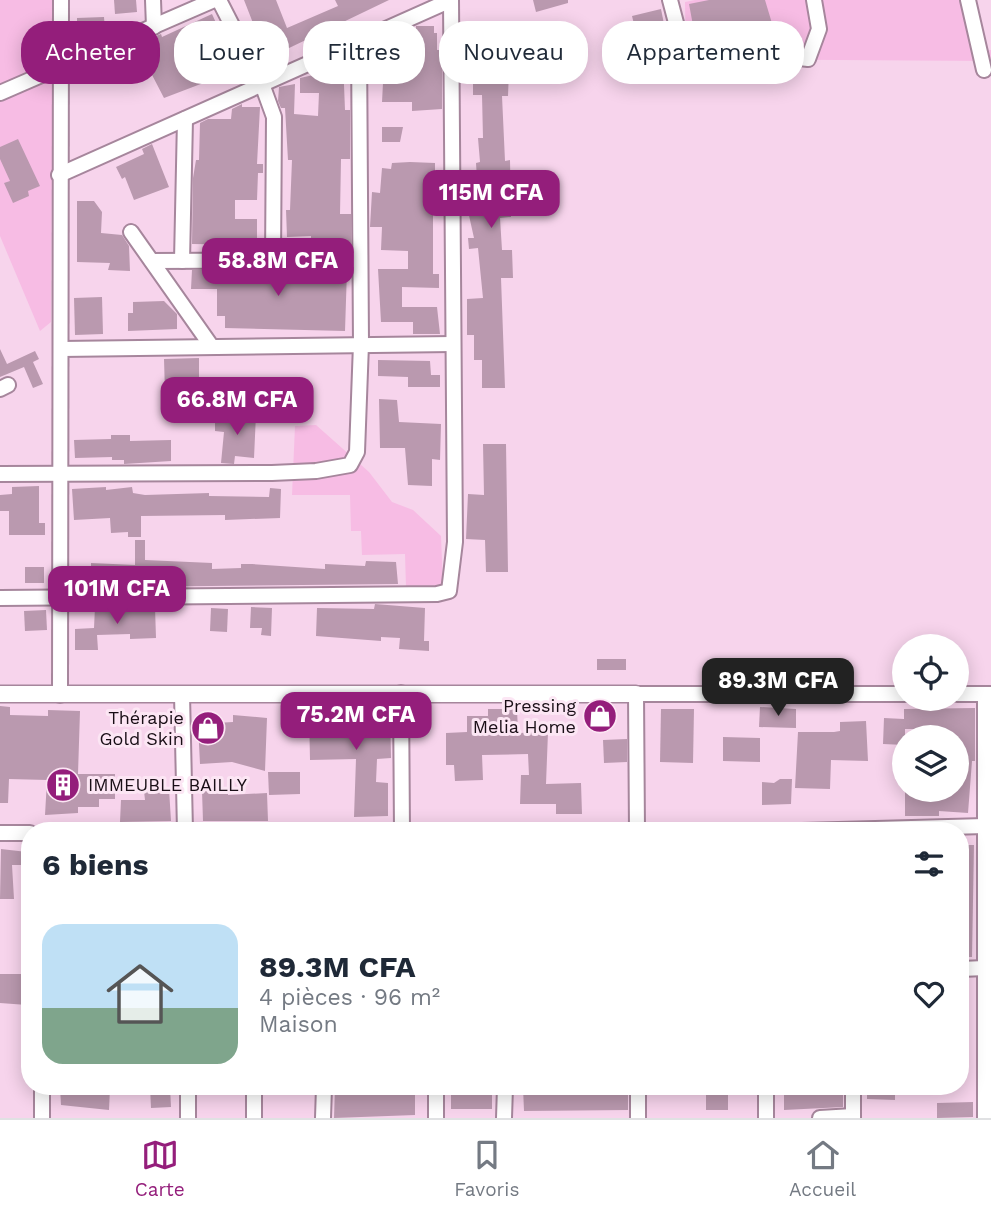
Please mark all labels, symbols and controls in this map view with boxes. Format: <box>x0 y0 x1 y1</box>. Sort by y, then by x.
chip: Acheter <box>21 21 160 84</box>
chip: Louer <box>174 21 289 84</box>
chip: Filtres <box>303 21 425 84</box>
chip: Nouveau <box>439 21 588 84</box>
chip: Appartement <box>602 21 804 84</box>
pin: 115M CFA <box>419 170 563 230</box>
text: 115M CFA <box>439 179 543 206</box>
pin: 58.8M CFA <box>198 238 358 298</box>
text: 58.8M CFA <box>218 247 338 274</box>
pin: 66.8M CFA <box>157 378 317 437</box>
text: 66.8M CFA <box>177 386 297 413</box>
pin: 101M CFA <box>45 566 189 626</box>
text: 101M CFA <box>64 575 170 602</box>
map controls <box>892 634 969 802</box>
button: locate <box>892 634 969 711</box>
pin: 89.3M CFA <box>698 658 858 718</box>
text: 89.3M CFA <box>718 667 838 694</box>
pin: 75.2M CFA <box>276 692 436 752</box>
place label: Pressing Melia Home <box>473 695 576 737</box>
shop icon: Pressing Melia Home <box>581 697 619 735</box>
text: 75.2M CFA <box>297 701 415 728</box>
place label: Thérapie Gold Skin <box>100 707 184 749</box>
shop icon: Thérapie Gold Skin <box>189 709 227 747</box>
button: layers <box>892 725 969 802</box>
building icon: IMMEUBLE BAILLY <box>44 766 82 804</box>
place label: IMMEUBLE BAILLY <box>88 774 248 795</box>
icon: filters <box>910 845 948 883</box>
text: 6 biens <box>42 847 149 882</box>
text: 89.3M CFA <box>259 949 416 984</box>
icon: home <box>98 952 182 1036</box>
icon: heart <box>910 975 948 1013</box>
text: 4 pièces · 96 m² <box>259 984 440 1011</box>
text: Maison <box>259 1011 338 1038</box>
tab: Carte <box>135 1136 185 1201</box>
tab: Favoris <box>454 1136 519 1201</box>
tab: Accueil <box>789 1136 856 1201</box>

